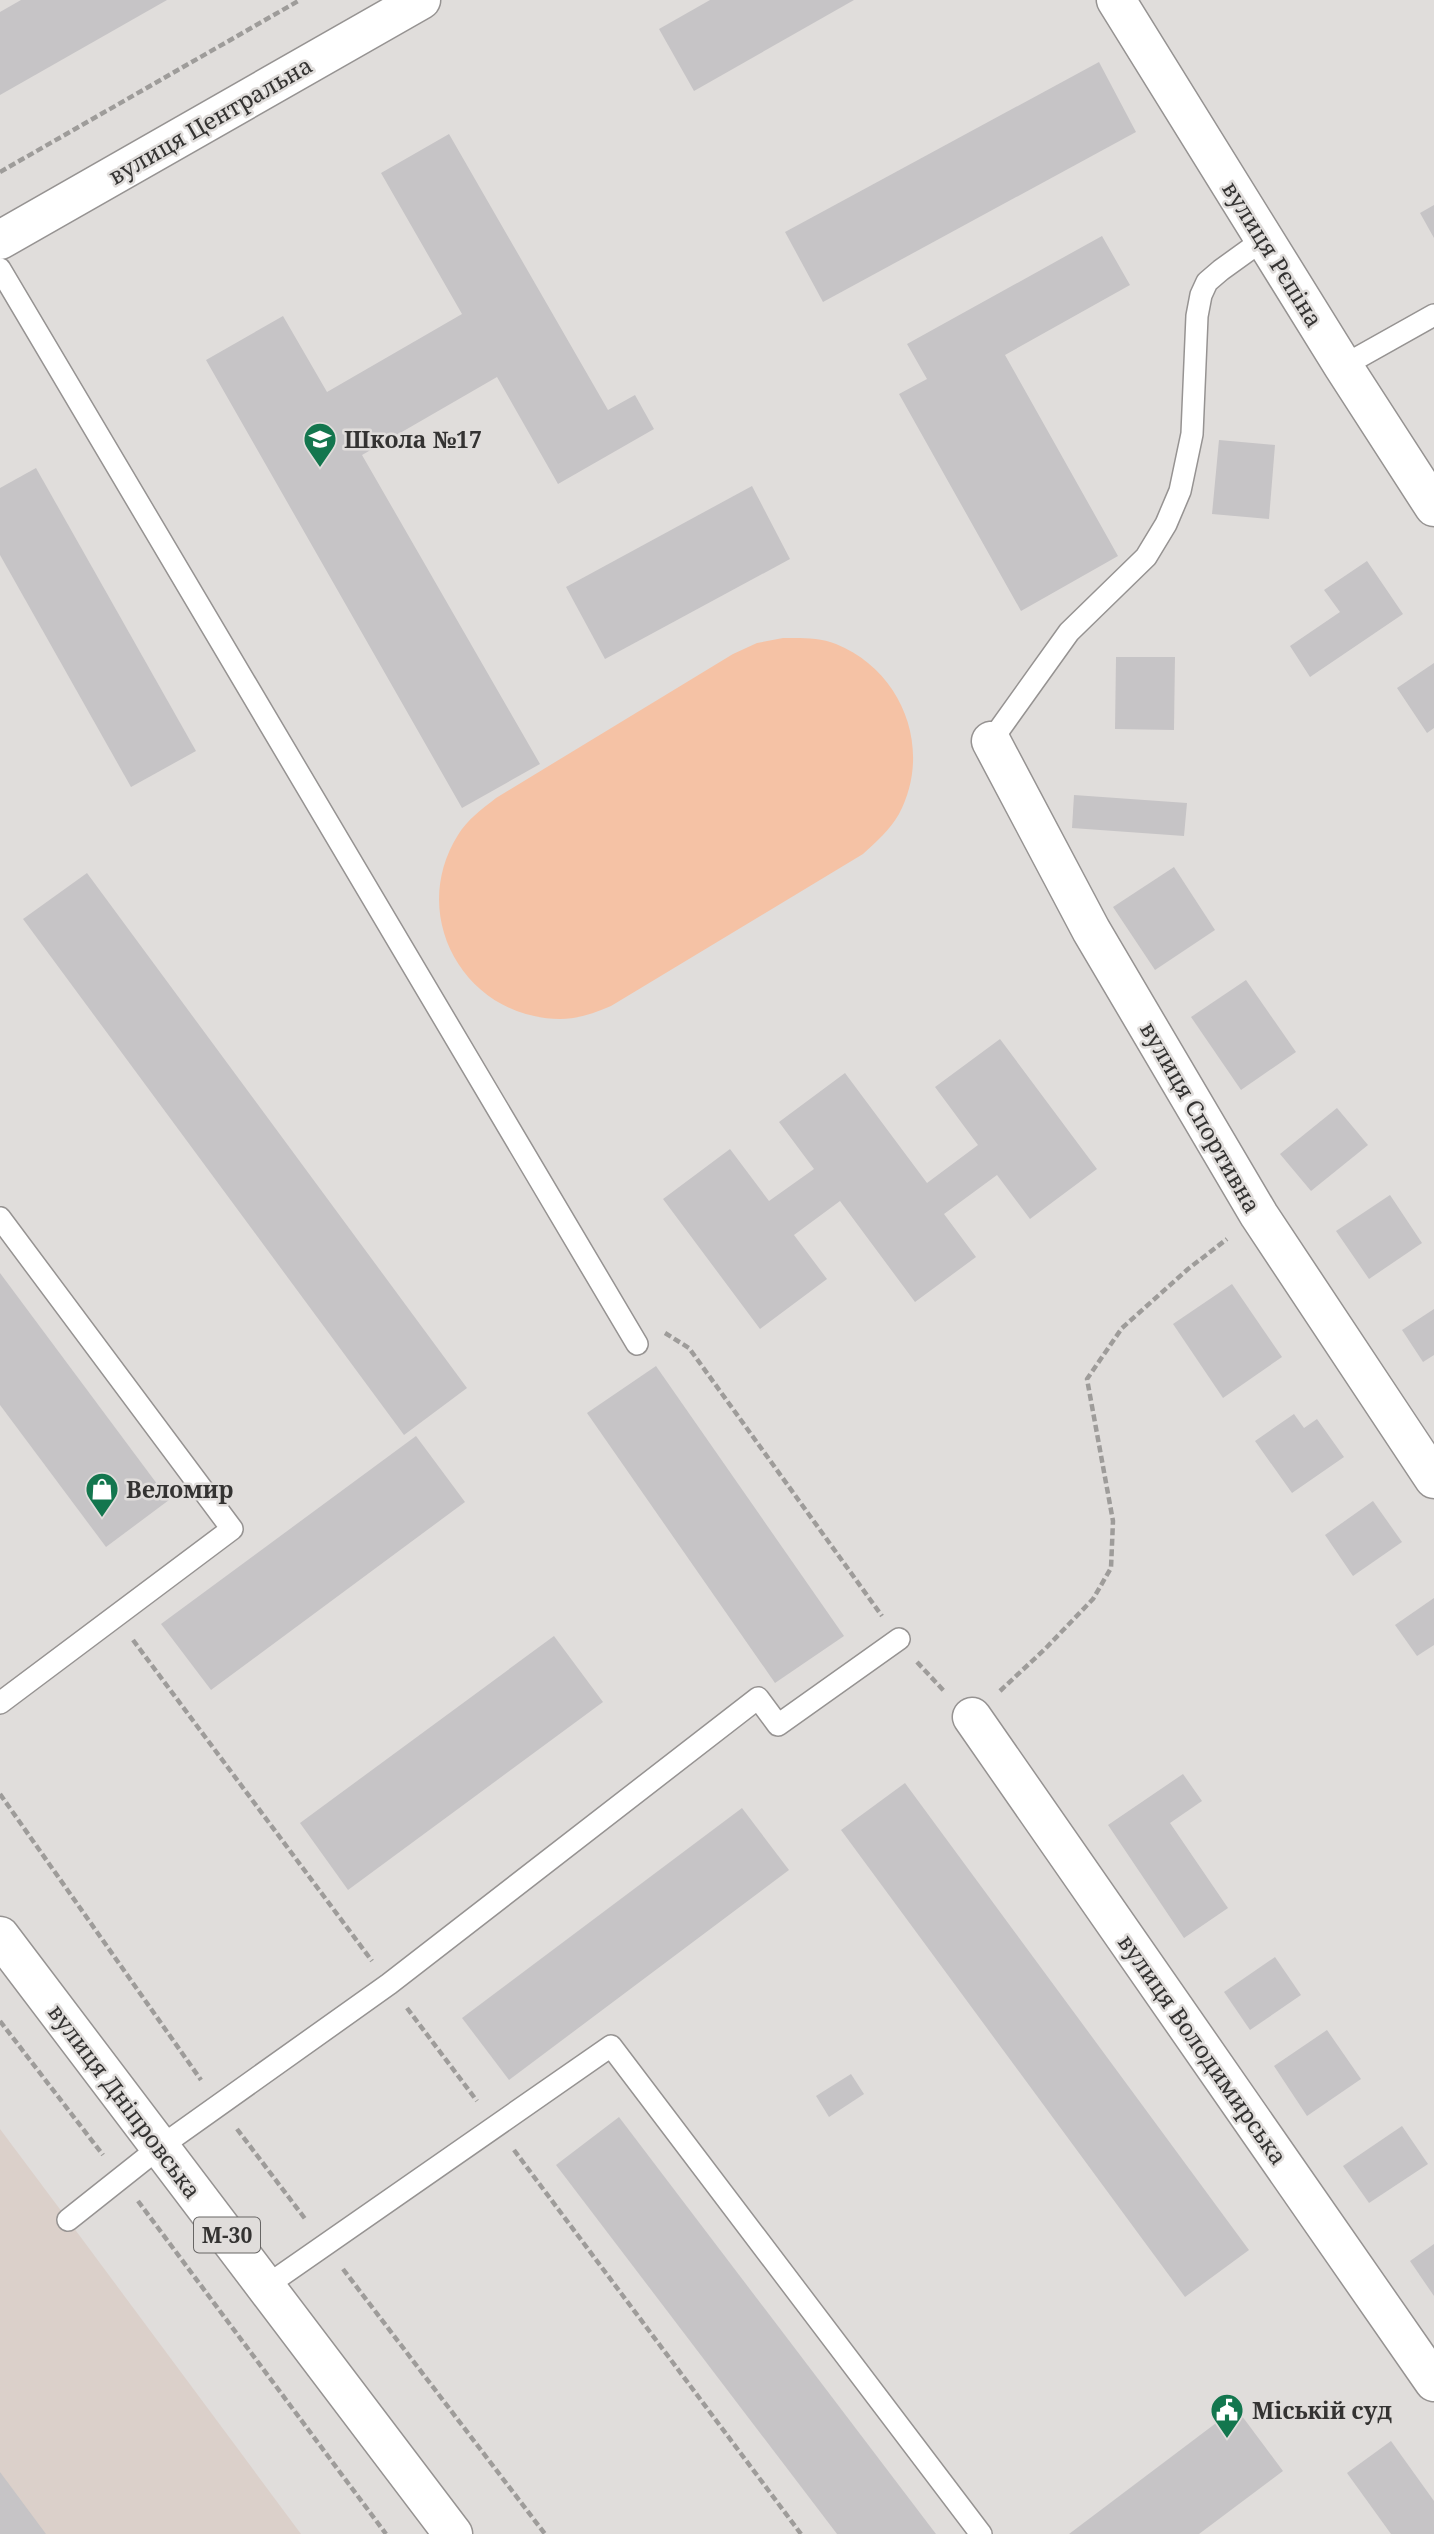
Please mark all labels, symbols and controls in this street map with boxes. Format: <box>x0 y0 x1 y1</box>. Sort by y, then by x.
street label: вулиця Центральна <box>102 49 318 191</box>
street label: вулиця Рєпіна <box>1215 175 1331 333</box>
school or university icon: Школа №17 <box>301 420 339 469</box>
place label: Школа №17 <box>344 423 482 455</box>
street label: вулиця Спортивна <box>1133 1016 1269 1218</box>
shop icon: Веломир <box>83 1470 121 1519</box>
place label: Веломир <box>126 1473 233 1505</box>
street label: вулиця Володимирська <box>1111 1927 1295 2171</box>
street label: вулиця Дніпровська <box>41 1997 209 2205</box>
road number: М-30 <box>194 2218 260 2252</box>
public building icon: Міській суд <box>1208 2391 1246 2440</box>
place label: Міській суд <box>1252 2394 1392 2426</box>

